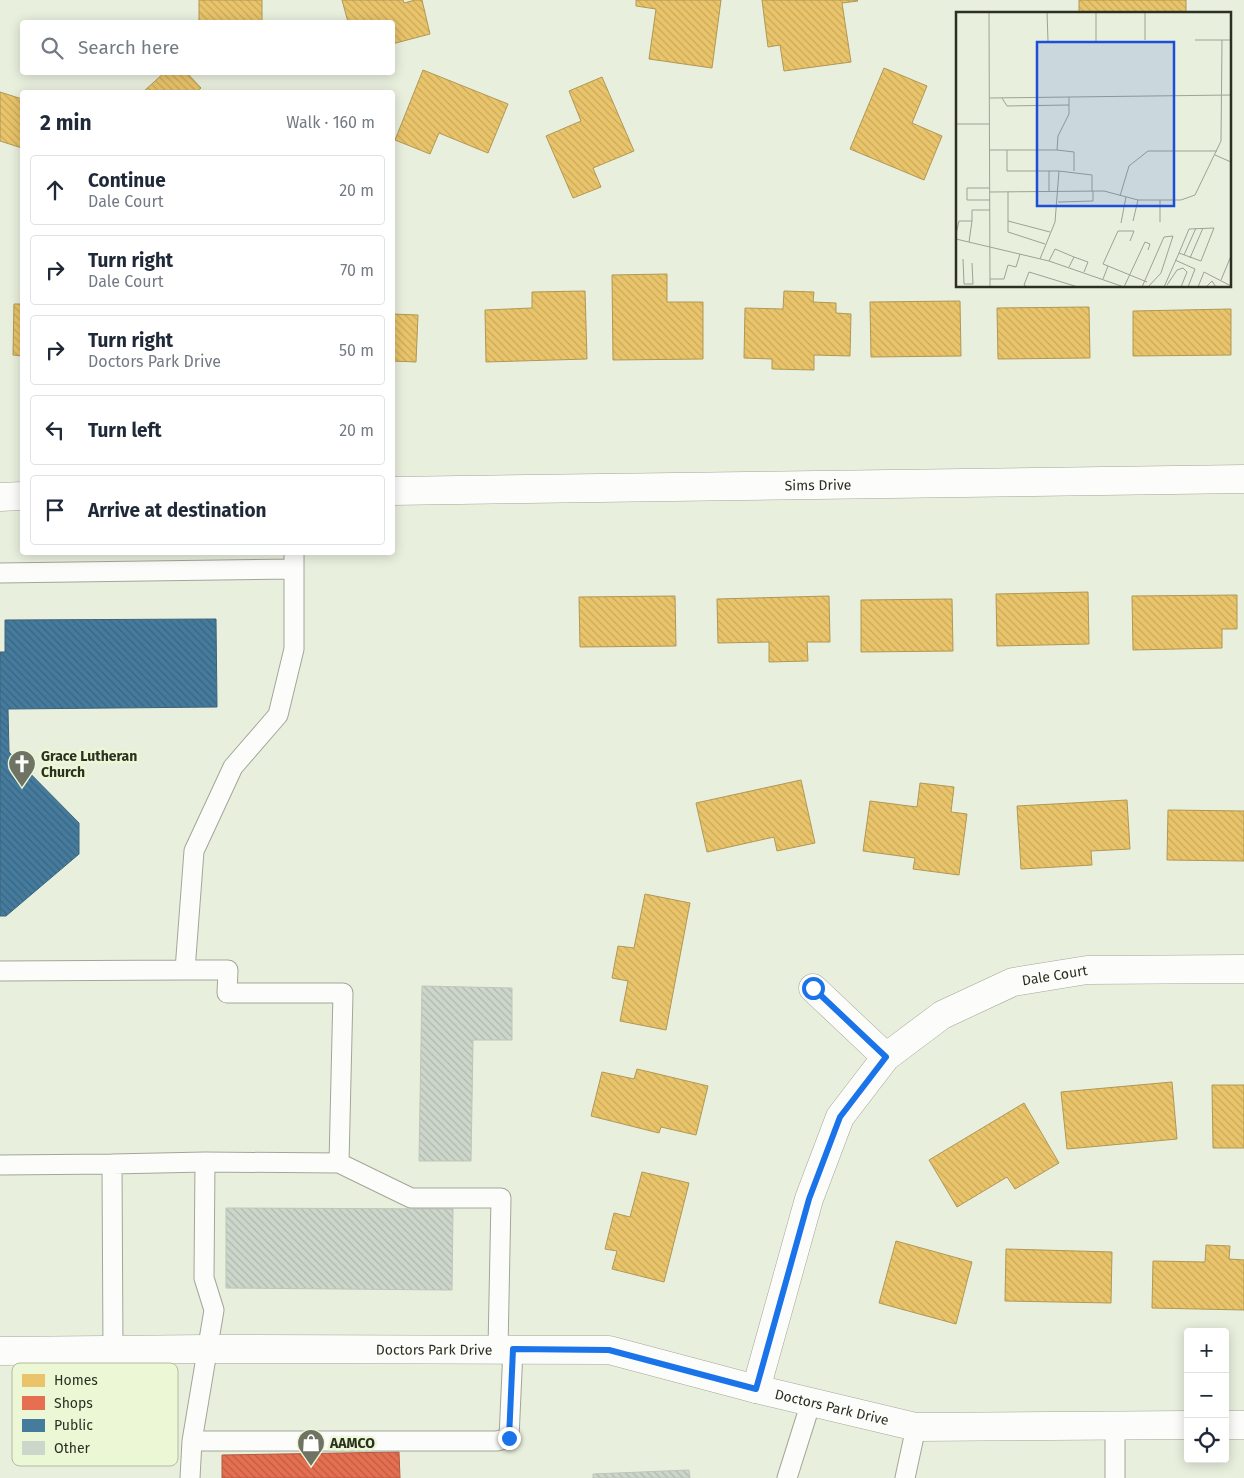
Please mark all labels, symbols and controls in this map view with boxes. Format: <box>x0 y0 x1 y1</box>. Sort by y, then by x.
inset map <box>956 12 1232 288</box>
search box <box>20 20 395 75</box>
icon: search <box>38 34 66 62</box>
text: Search here <box>78 36 179 59</box>
text: 2 min <box>40 110 92 136</box>
text: Walk · 160 m <box>286 113 375 132</box>
text: Continue <box>88 169 166 192</box>
icon: ahead <box>41 176 69 204</box>
text: 20 m <box>339 181 374 200</box>
text: Dale Court <box>88 192 164 211</box>
text: Turn right <box>88 249 173 272</box>
icon: right <box>41 256 69 284</box>
text: 70 m <box>340 261 374 280</box>
text: Dale Court <box>88 272 164 291</box>
text: Turn right <box>88 329 173 352</box>
icon: right <box>41 336 69 364</box>
text: 50 m <box>339 341 374 360</box>
text: Doctors Park Drive <box>88 352 221 371</box>
icon: left <box>41 416 69 444</box>
text: Turn left <box>88 419 162 442</box>
text: 20 m <box>339 421 374 440</box>
street label: Sims Drive <box>784 477 851 494</box>
icon: arrive <box>41 496 69 524</box>
text: Arrive at destination <box>88 499 267 522</box>
place label: Grace Lutheran Church <box>41 748 137 781</box>
church icon: Grace Lutheran Church <box>7 749 37 788</box>
street label: Dale Court <box>1021 962 1090 989</box>
route start <box>802 977 825 1000</box>
map controls <box>1184 1328 1229 1463</box>
button: + <box>1184 1328 1229 1373</box>
street label: Doctors Park Drive <box>376 1341 492 1359</box>
legend <box>12 1363 178 1466</box>
text: Homes <box>54 1372 98 1389</box>
button: − <box>1184 1373 1229 1418</box>
street label: Doctors Park Drive <box>773 1386 890 1429</box>
text: Shops <box>54 1395 93 1412</box>
text: Public <box>54 1417 93 1434</box>
button: locate <box>1184 1418 1229 1463</box>
route end <box>498 1427 521 1450</box>
shop icon: AAMCO <box>296 1428 326 1467</box>
place label: AAMCO <box>329 1435 375 1452</box>
text: Other <box>54 1440 91 1457</box>

